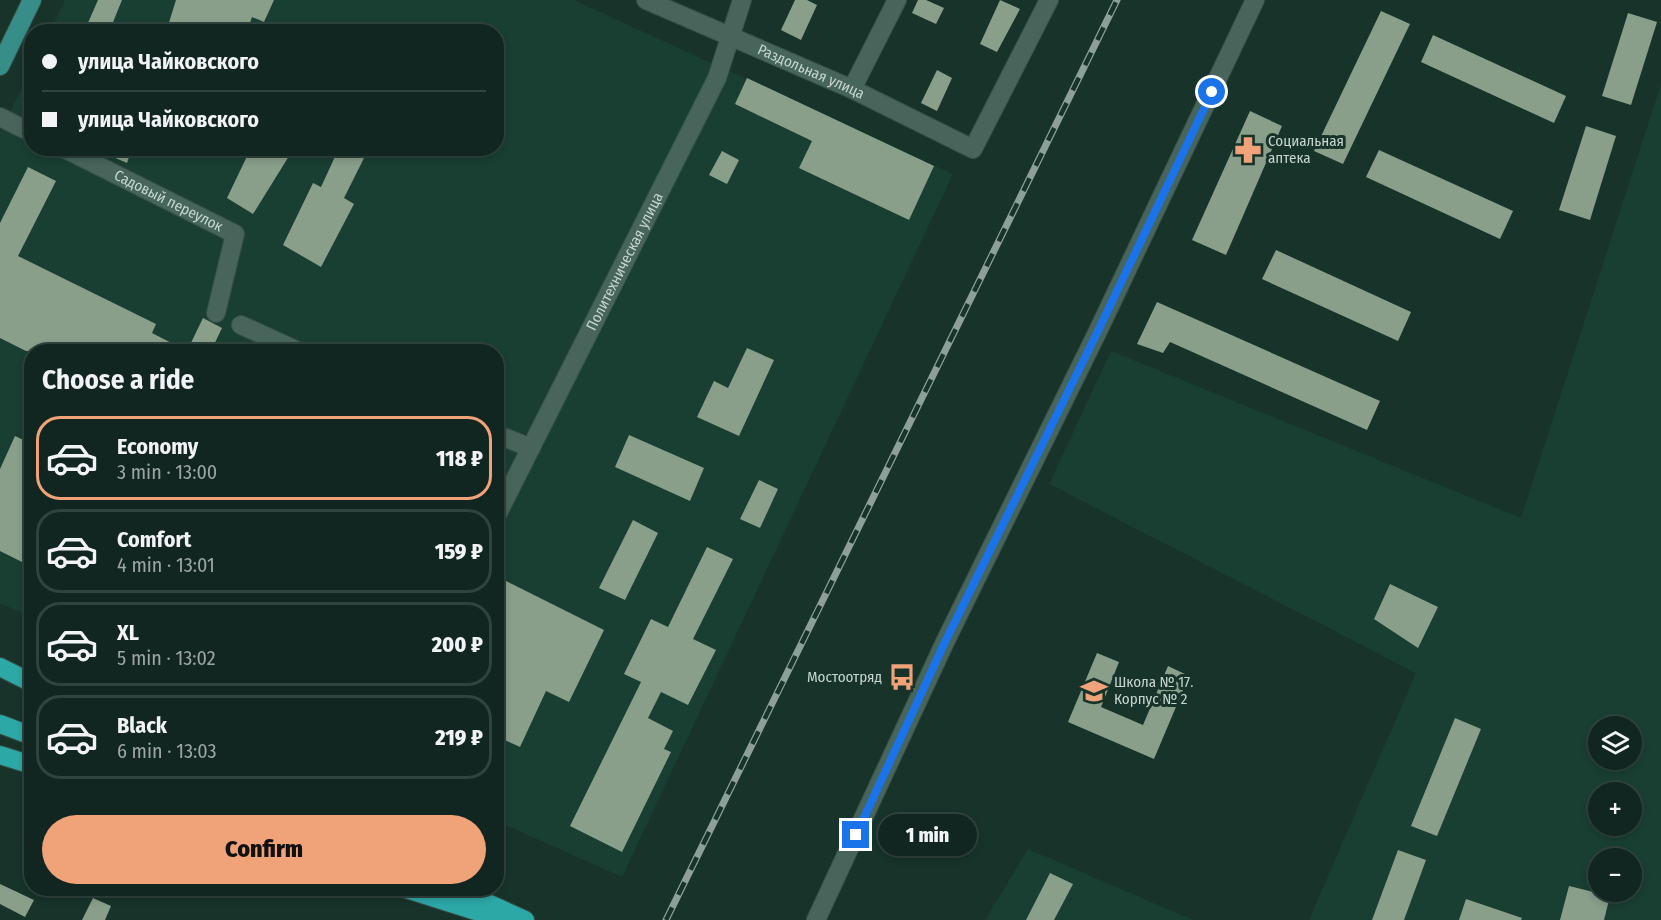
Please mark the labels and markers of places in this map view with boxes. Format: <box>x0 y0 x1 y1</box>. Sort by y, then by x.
place label: Социальная аптека <box>1268 132 1344 167</box>
pharmacy icon: Социальная аптека <box>1233 135 1263 165</box>
bus stop icon: Мостоотряд <box>887 662 917 692</box>
place label: Мостоотряд <box>807 668 882 686</box>
place label: Школа № 17. Корпус № 2 <box>1114 673 1193 708</box>
school or university icon: Школа № 17. Корпус № 2 <box>1079 676 1109 706</box>

